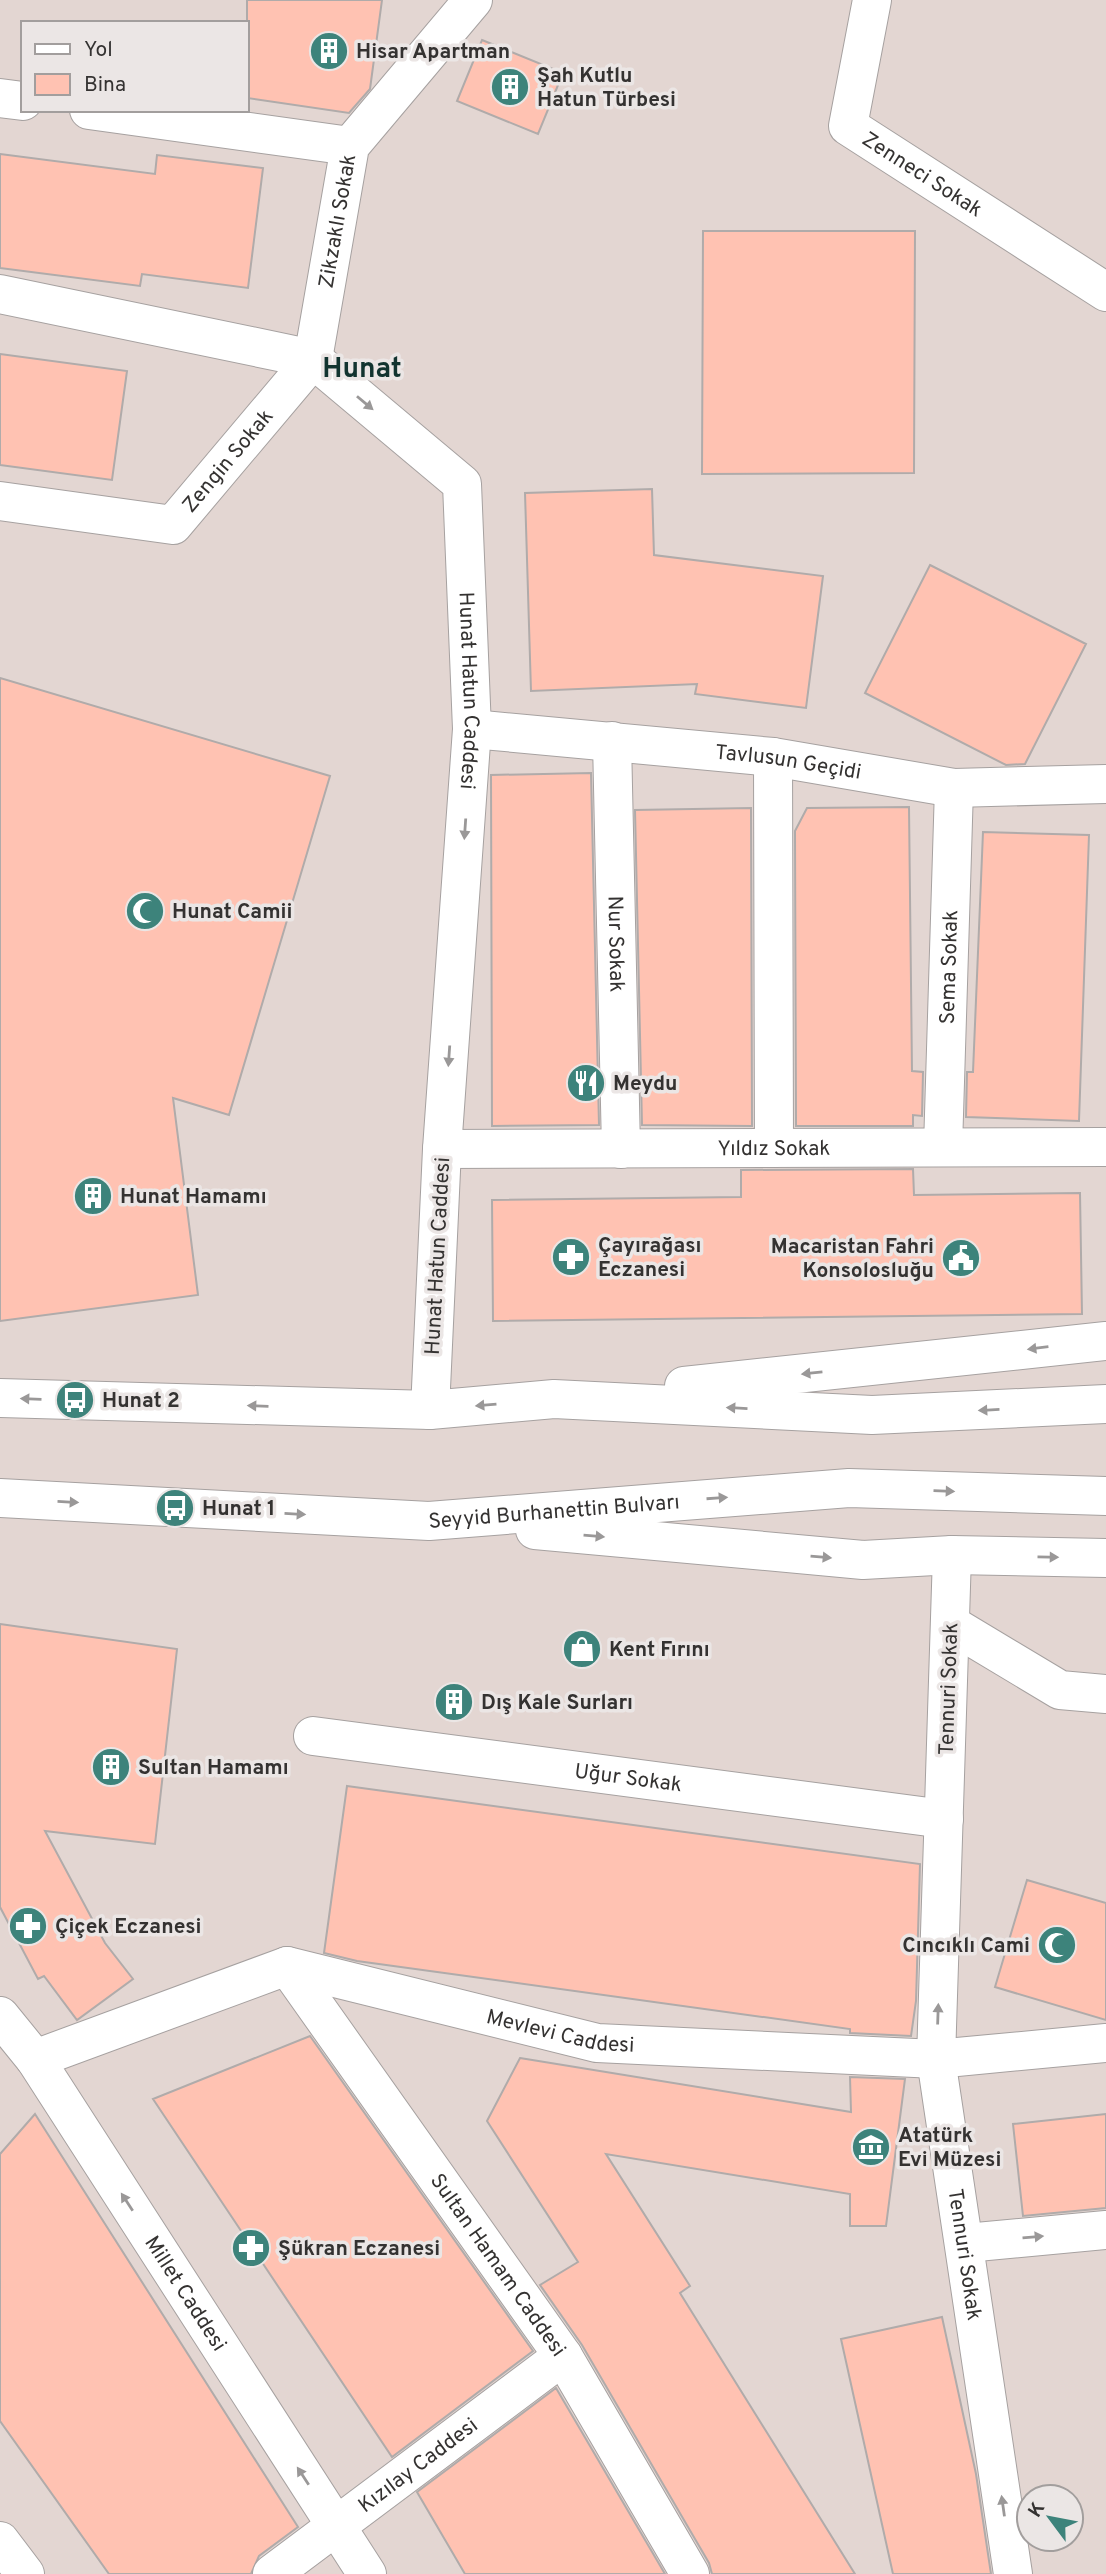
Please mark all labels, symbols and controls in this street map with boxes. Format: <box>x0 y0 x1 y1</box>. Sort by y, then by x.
legend <box>21 21 248 112</box>
building icon: Hisar Apartman <box>308 30 350 72</box>
text: Yol <box>84 37 113 64</box>
place label: Hisar Apartman <box>356 39 510 66</box>
place label: Şah Kutlu Hatun Türbesi <box>537 63 676 114</box>
building icon: Şah Kutlu Hatun Türbesi <box>489 66 531 108</box>
text: Bina <box>84 72 126 99</box>
street label: Zenneci Sokak <box>856 127 987 224</box>
street label: Zikzaklı Sokak <box>314 152 363 290</box>
district label: Hunat <box>322 352 402 388</box>
one-way arrow <box>356 395 374 410</box>
street label: Zengin Sokak <box>177 404 280 519</box>
street label: Hunat Hatun Caddesi <box>451 591 484 790</box>
street label: Tavlusun Geçidi <box>714 740 863 787</box>
one-way arrow <box>459 819 470 841</box>
mosque icon: Hunat Camii <box>124 890 166 932</box>
street label: Nur Sokak <box>600 895 630 993</box>
place label: Hunat Camii <box>172 899 292 926</box>
street label: Sema Sokak <box>935 910 965 1025</box>
one-way arrow <box>443 1045 454 1067</box>
restaurant icon: Meydu <box>565 1062 607 1104</box>
place label: Meydu <box>613 1071 678 1098</box>
street label: Yıldız Sokak <box>717 1136 831 1163</box>
street label: Hunat Hatun Caddesi <box>420 1157 457 1356</box>
building icon: Hunat Hamamı <box>72 1175 114 1217</box>
place label: Hunat Hamamı <box>120 1184 267 1211</box>
place label: Çayırağası Eczanesi <box>598 1233 701 1284</box>
place label: Macaristan Fahri Konsolosluğu <box>771 1234 934 1285</box>
pharmacy icon: Çayırağası Eczanesi <box>550 1236 592 1278</box>
public building icon: Macaristan Fahri Konsolosluğu <box>940 1237 982 1279</box>
one-way arrow <box>1027 1343 1049 1354</box>
one-way arrow <box>801 1368 823 1379</box>
bus stop icon: Hunat 2 <box>54 1379 96 1421</box>
place label: Hunat 2 <box>102 1388 180 1415</box>
one-way arrow <box>20 1393 42 1405</box>
one-way arrow <box>247 1400 269 1411</box>
one-way arrow <box>474 1400 496 1411</box>
one-way arrow <box>726 1403 748 1414</box>
one-way arrow <box>978 1404 1000 1415</box>
one-way arrow <box>933 1485 955 1497</box>
bus stop icon: Hunat 1 <box>154 1487 196 1529</box>
street label: Seyyid Burhanettin Bulvarı <box>428 1489 681 1536</box>
one-way arrow <box>706 1493 728 1504</box>
place label: Hunat 1 <box>202 1496 275 1523</box>
one-way arrow <box>57 1497 79 1508</box>
one-way arrow <box>285 1509 307 1520</box>
one-way arrow <box>584 1531 606 1542</box>
one-way arrow <box>810 1551 832 1562</box>
one-way arrow <box>1037 1551 1059 1563</box>
street label: Tennuri Sokak <box>934 1622 965 1756</box>
shop icon: Kent Fırını <box>561 1628 603 1670</box>
place label: Kent Fırını <box>609 1637 710 1664</box>
building icon: Dış Kale Surları <box>433 1681 475 1723</box>
place label: Dış Kale Surları <box>481 1690 633 1717</box>
building icon: Sultan Hamamı <box>90 1746 132 1788</box>
place label: Sultan Hamamı <box>138 1755 289 1782</box>
street label: Uğur Sokak <box>573 1759 683 1799</box>
pharmacy icon: Çiçek Eczanesi <box>7 1905 49 1947</box>
place label: Çiçek Eczanesi <box>55 1914 201 1941</box>
mosque icon: Cıncıklı Cami <box>1036 1924 1078 1966</box>
place label: Cıncıklı Cami <box>902 1933 1030 1960</box>
one-way arrow <box>932 2003 943 2025</box>
street label: Mevlevi Caddesi <box>483 2004 635 2060</box>
place label: Atatürk Evi Müzesi <box>898 2123 1001 2174</box>
museum icon: Atatürk Evi Müzesi <box>850 2126 892 2168</box>
street label: Sultan Hamam Caddesi <box>423 2169 571 2362</box>
street label: Tennuri Sokak <box>941 2187 987 2323</box>
one-way arrow <box>121 2192 134 2211</box>
pharmacy icon: Şükran Eczanesi <box>230 2227 272 2269</box>
street label: Millet Caddesi <box>138 2231 232 2357</box>
one-way arrow <box>1023 2231 1045 2242</box>
place label: Şükran Eczanesi <box>278 2236 440 2263</box>
street label: Kızılay Caddesi <box>353 2413 484 2520</box>
one-way arrow <box>296 2466 309 2485</box>
north arrow <box>1015 2483 1085 2553</box>
one-way arrow <box>997 2495 1008 2517</box>
text: K <box>1024 2498 1051 2522</box>

